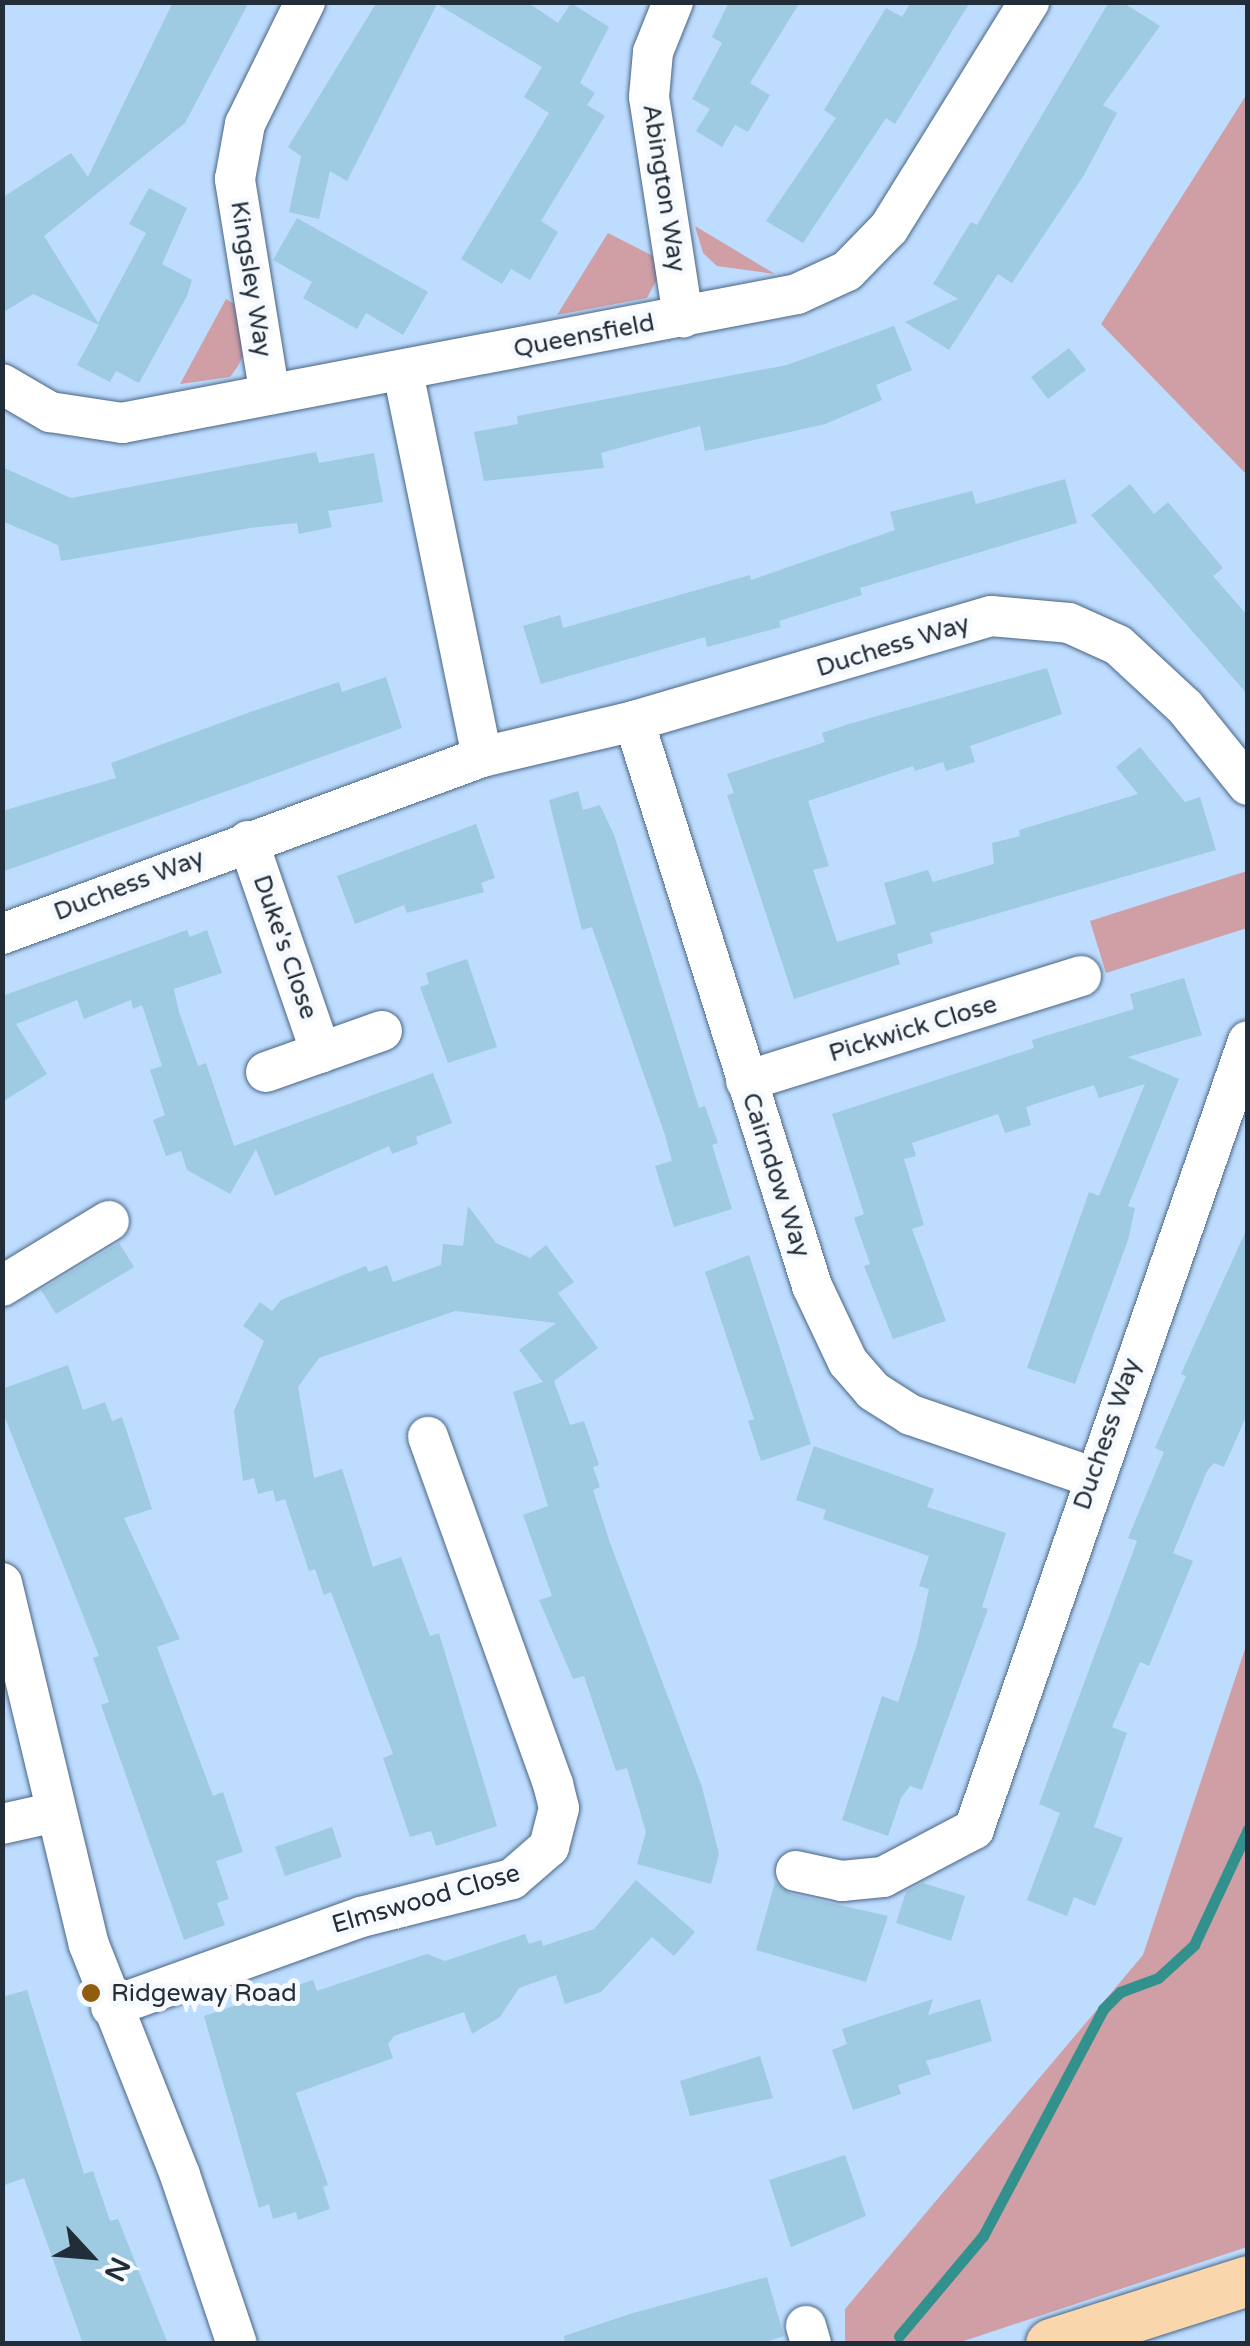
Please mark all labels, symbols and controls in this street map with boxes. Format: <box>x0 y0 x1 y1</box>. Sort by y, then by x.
street label: Abington Way <box>636 102 692 274</box>
street label: Kingsley Way <box>224 199 278 359</box>
street label: Queensfield <box>511 308 657 364</box>
street label: Duchess Way <box>813 608 973 684</box>
street label: Duchess Way <box>50 843 208 927</box>
street label: Duke's Close <box>246 871 324 1023</box>
street label: Pickwick Close <box>825 989 1001 1069</box>
street label: Cairndow Way <box>735 1089 817 1261</box>
street label: Duchess Way <box>1067 1354 1147 1514</box>
street label: Elmswood Close <box>328 1858 524 1940</box>
place label: Ridgeway Road <box>111 1978 297 2008</box>
marker: Ridgeway Road <box>80 1982 102 2004</box>
north arrow <box>40 2206 140 2306</box>
text: N <box>97 2252 137 2287</box>

